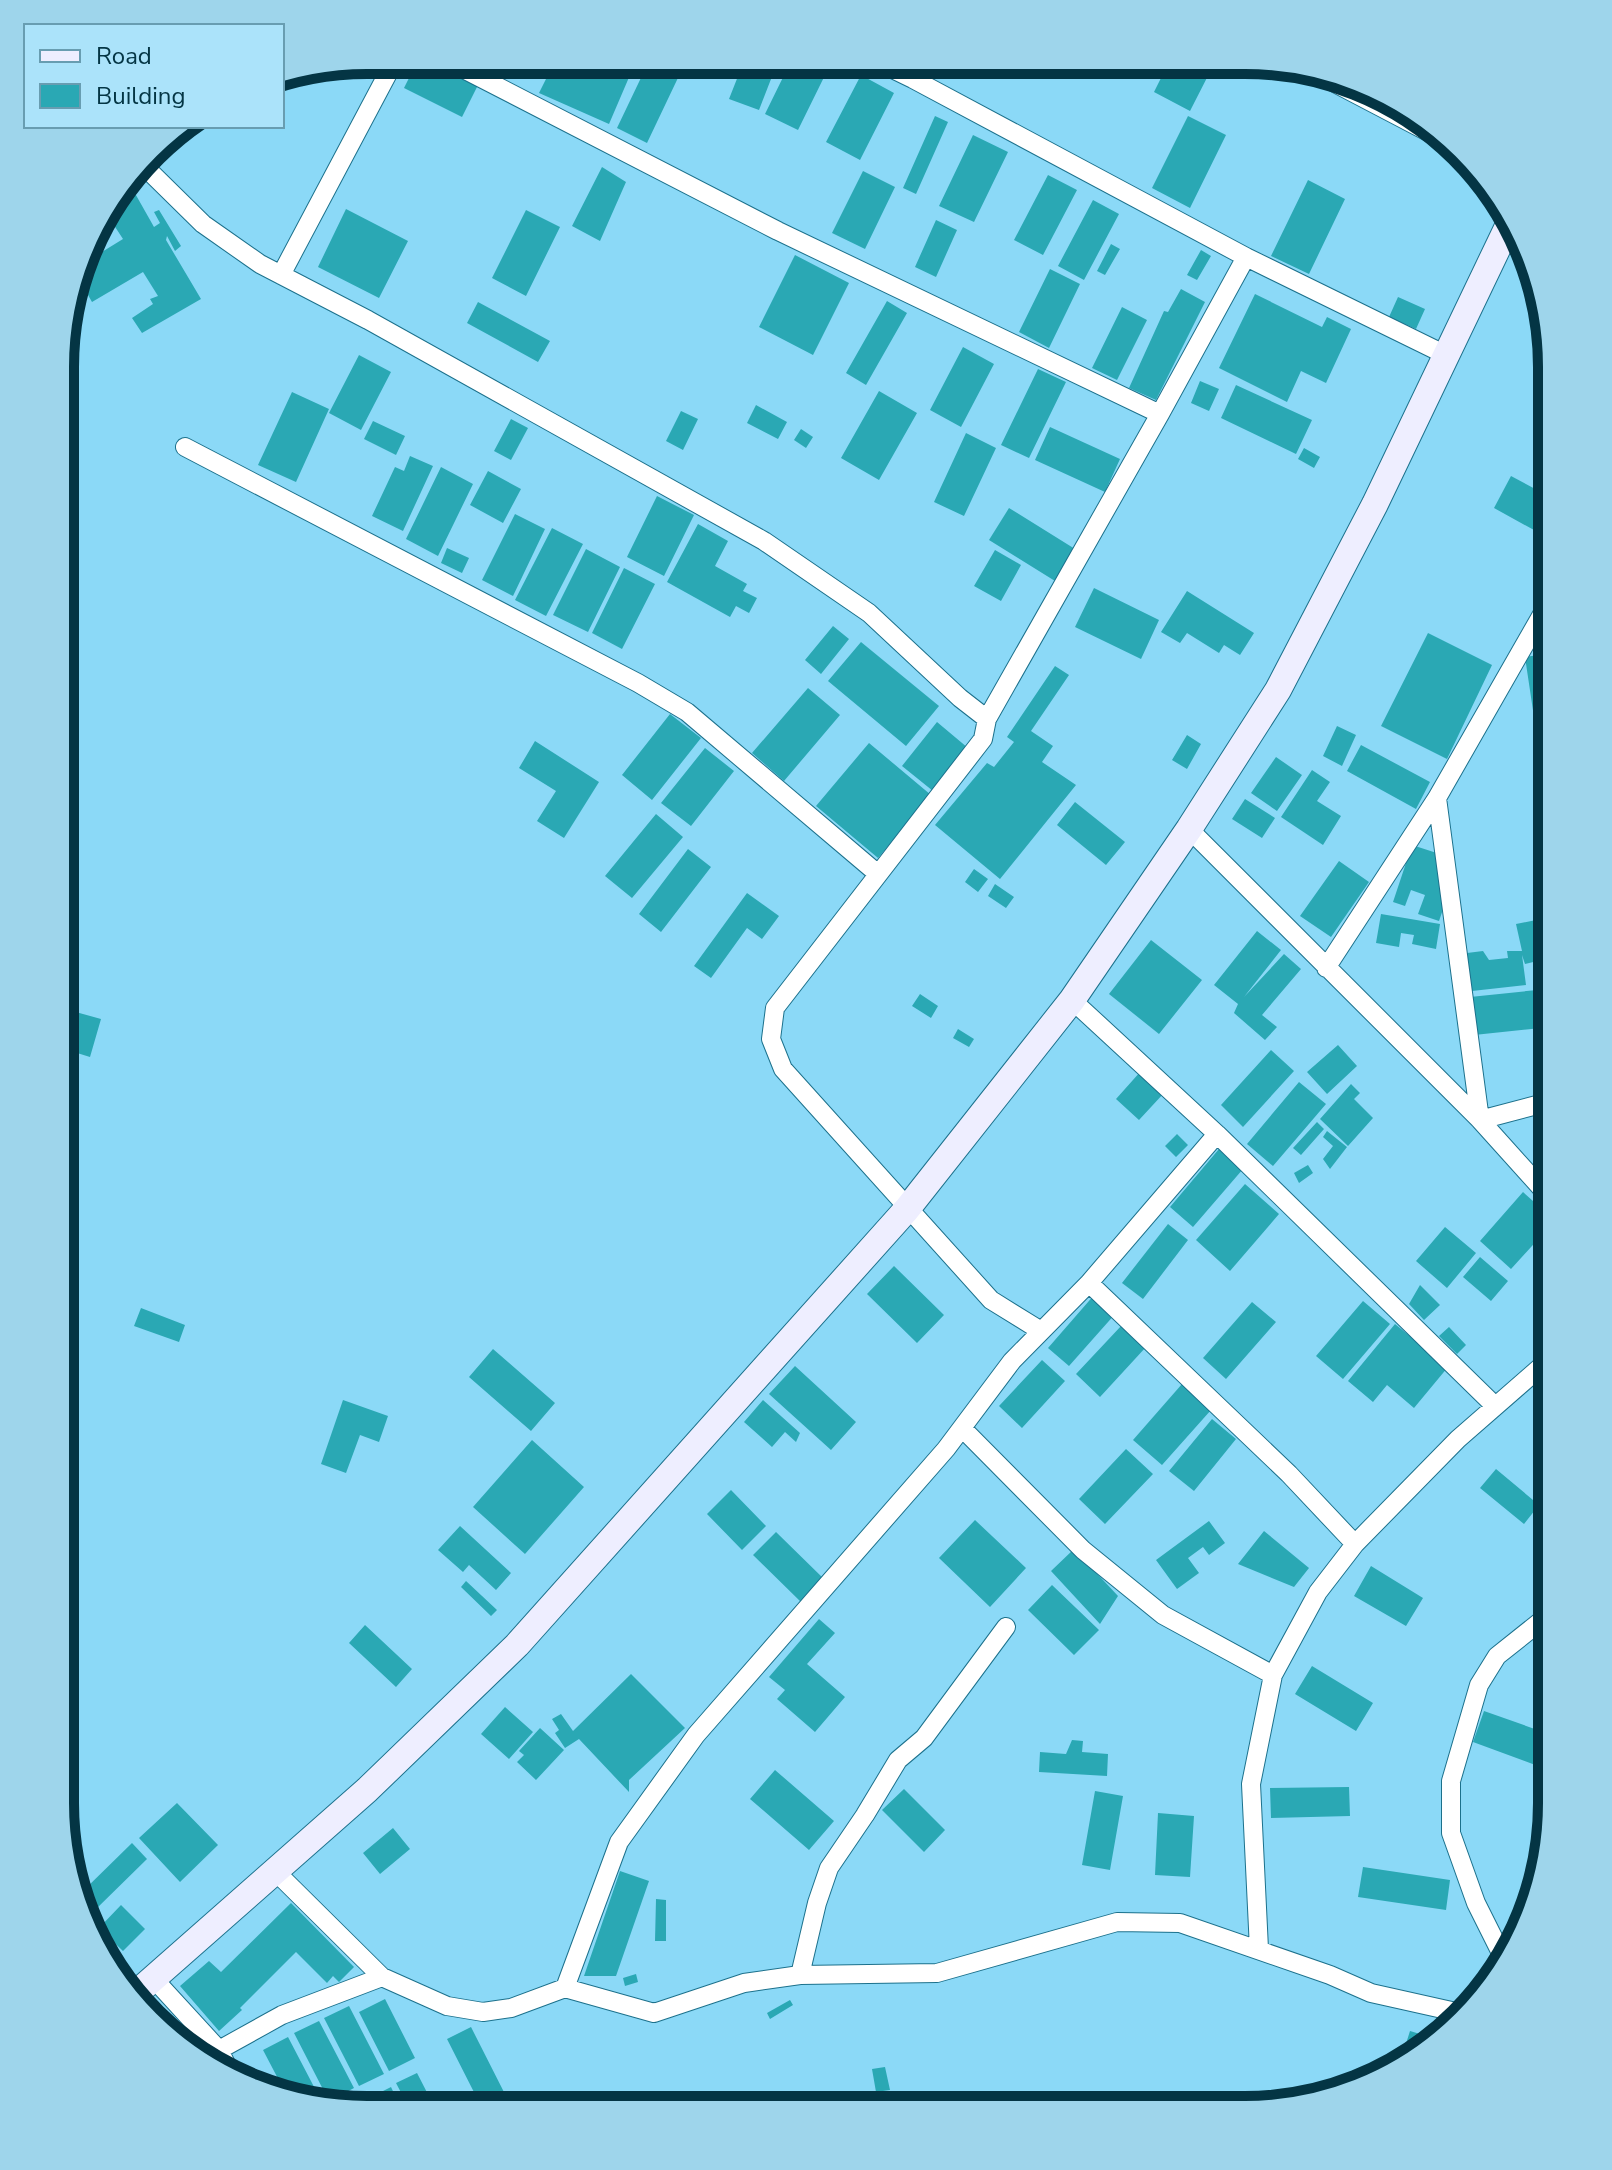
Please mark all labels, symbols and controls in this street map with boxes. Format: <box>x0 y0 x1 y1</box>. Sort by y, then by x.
legend <box>24 24 284 128</box>
text: Road <box>96 40 152 72</box>
text: Building <box>96 80 186 112</box>

